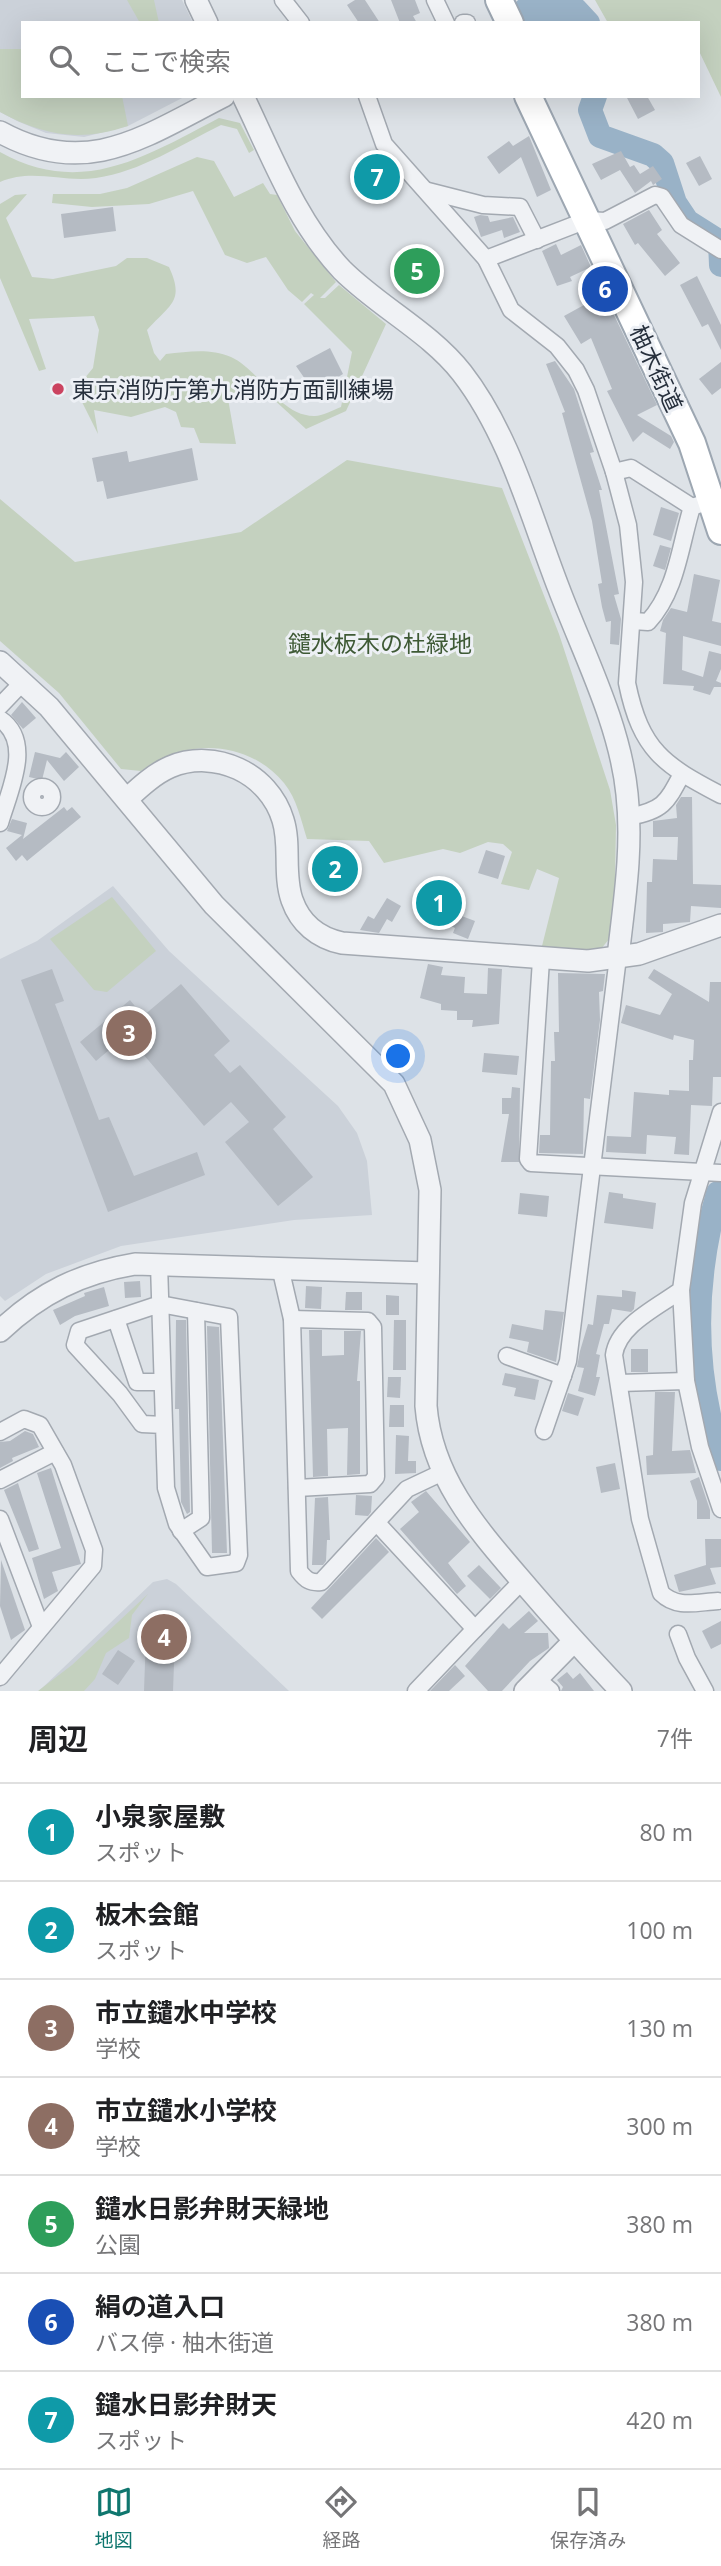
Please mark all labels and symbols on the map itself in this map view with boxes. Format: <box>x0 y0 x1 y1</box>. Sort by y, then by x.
pin: 7 <box>354 151 400 203</box>
pin: 5 <box>394 245 440 297</box>
pin: 6 <box>582 263 628 315</box>
street label: 柚木街道 <box>623 320 691 416</box>
place label: 東京消防庁第九消防方面訓練場 <box>72 373 394 405</box>
marker: 東京消防庁第九消防方面訓練場 <box>50 381 66 397</box>
park label: 鑓水板木の杜緑地 <box>288 627 472 659</box>
pin: 2 <box>312 843 358 895</box>
pin: 1 <box>416 877 462 929</box>
pin: 3 <box>106 1007 152 1059</box>
your location <box>381 1039 415 1073</box>
pin: 4 <box>141 1611 187 1663</box>

